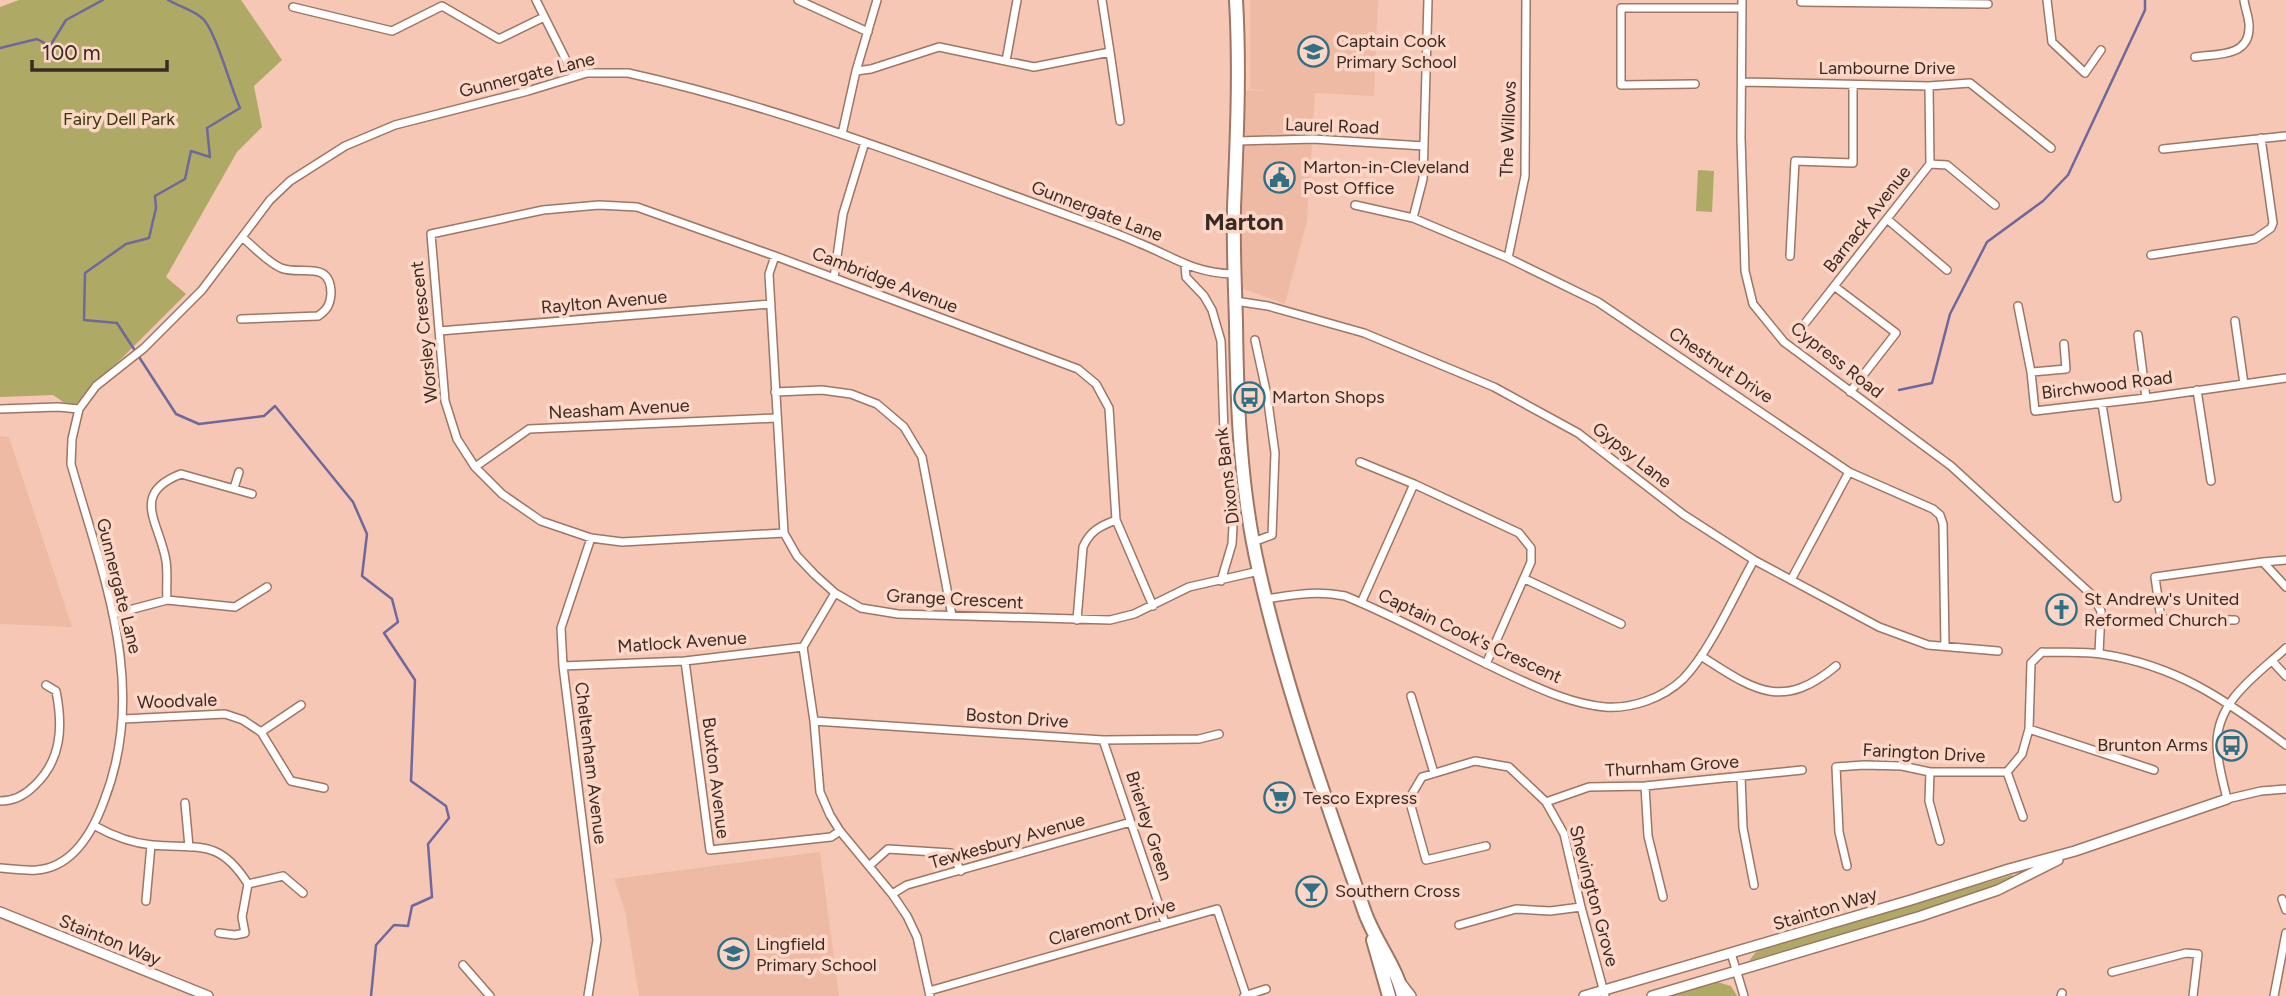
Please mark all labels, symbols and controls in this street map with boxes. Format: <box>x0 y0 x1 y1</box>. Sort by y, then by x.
scale bar <box>32 28 166 72</box>
place label: Captain Cook Primary School <box>1336 30 1457 73</box>
school or university icon: Captain Cook Primary School <box>1296 34 1330 68</box>
text: 100 m <box>42 40 101 65</box>
street label: Gunnergate Lane <box>457 47 597 102</box>
street label: Lambourne Drive <box>1819 57 1956 79</box>
street label: The Willows <box>1495 80 1521 178</box>
park label: Fairy Dell Park <box>63 108 175 130</box>
street label: Laurel Road <box>1284 113 1380 139</box>
place label: Marton-in-Cleveland Post Office <box>1303 156 1469 199</box>
public building icon: Marton-in-Cleveland Post Office <box>1263 160 1297 194</box>
street label: Barnack Avenue <box>1819 161 1916 277</box>
street label: Gunnergate Lane <box>1028 176 1166 246</box>
district label: Marton <box>1204 207 1284 236</box>
street label: Cambridge Avenue <box>809 242 961 318</box>
street label: Worsley Crescent <box>406 260 442 404</box>
street label: Raylton Avenue <box>540 286 668 318</box>
street label: Cypress Road <box>1786 317 1888 403</box>
street label: Chestnut Drive <box>1665 322 1777 408</box>
street label: Birchwood Road <box>2040 366 2174 404</box>
bus stop icon: Marton Shops <box>1232 380 1266 414</box>
place label: Marton Shops <box>1272 386 1385 408</box>
street label: Neasham Avenue <box>548 394 690 424</box>
street label: Gypsy Lane <box>1588 417 1676 493</box>
street label: Dixons Bank <box>1210 426 1244 526</box>
street label: Gunnergate Lane <box>92 516 147 656</box>
street label: Grange Crescent <box>886 584 1024 614</box>
street label: Captain Cook's Crescent <box>1375 584 1566 688</box>
place label: St Andrew's United Reformed Church <box>2084 588 2239 631</box>
church icon: St Andrew's United Reformed Church <box>2044 592 2078 626</box>
street label: Matlock Avenue <box>617 627 747 657</box>
street label: Cheltenham Avenue <box>570 681 612 846</box>
street label: Woodvale <box>137 689 218 713</box>
street label: Boston Drive <box>965 703 1069 733</box>
street label: Buxton Avenue <box>698 716 734 840</box>
bus stop icon: Brunton Arms <box>2214 728 2248 762</box>
place label: Brunton Arms <box>2097 734 2208 756</box>
street label: Farington Drive <box>1862 739 1986 767</box>
street label: Thurnham Grove <box>1604 750 1740 782</box>
street label: Brierley Green <box>1121 768 1177 884</box>
supermarket icon: Tesco Express <box>1263 781 1297 815</box>
place label: Tesco Express <box>1303 787 1417 809</box>
street label: Tewkesbury Avenue <box>927 808 1087 874</box>
street label: Shevington Grove <box>1565 823 1623 969</box>
bar icon: Southern Cross <box>1295 874 1329 908</box>
place label: Southern Cross <box>1335 880 1460 902</box>
street label: Stainton Way <box>1770 883 1880 935</box>
street label: Claremont Drive <box>1046 893 1178 951</box>
street label: Stainton Way <box>56 910 165 971</box>
place label: Lingfield Primary School <box>756 933 877 976</box>
school or university icon: Lingfield Primary School <box>716 937 750 971</box>

